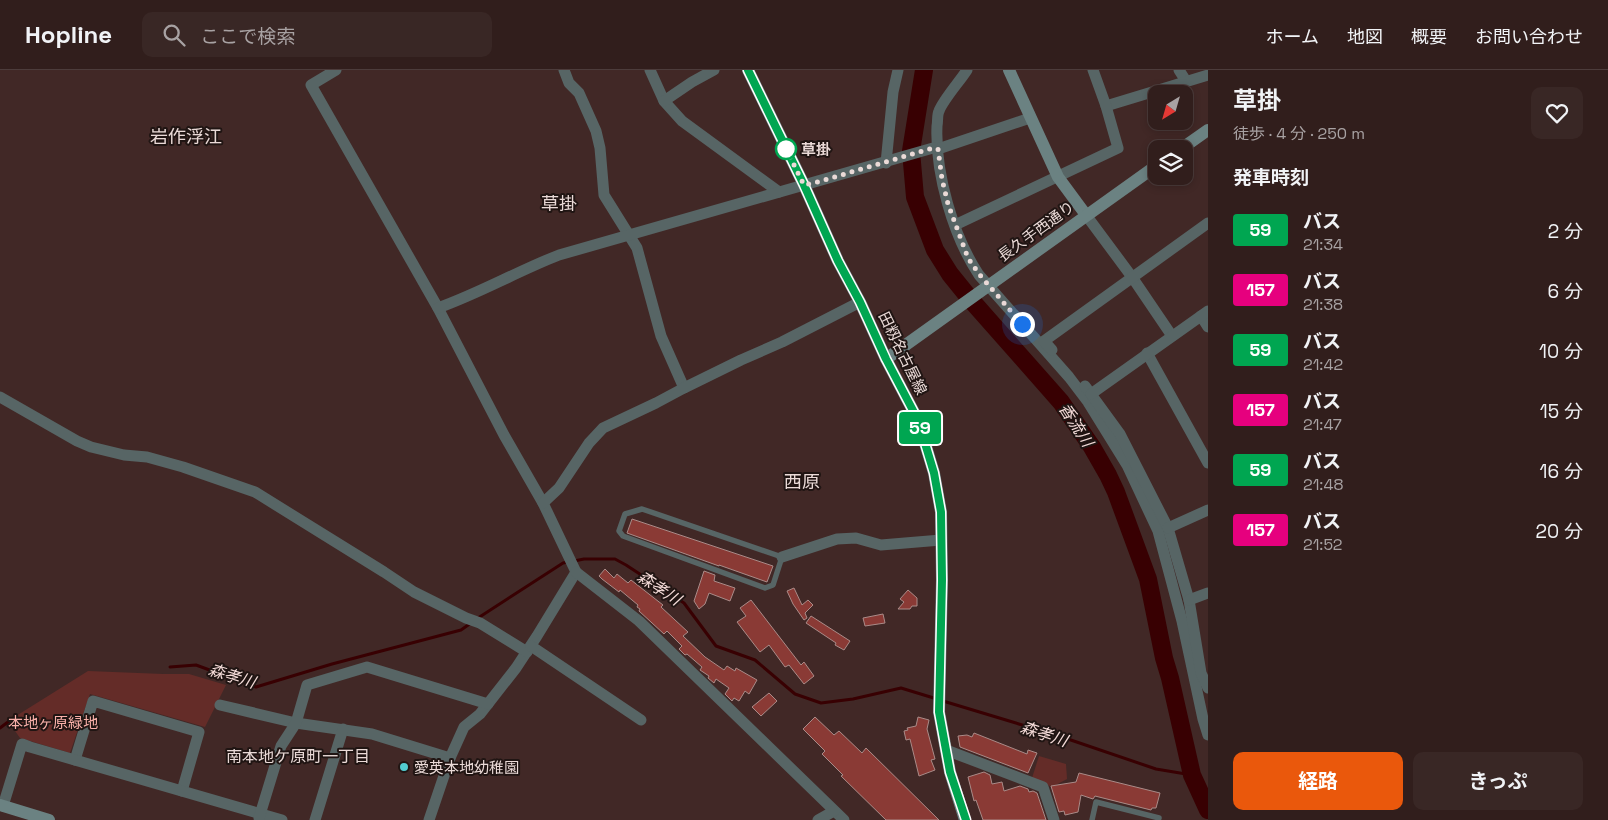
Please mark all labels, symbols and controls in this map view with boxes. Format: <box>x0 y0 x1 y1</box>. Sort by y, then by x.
search box <box>142 12 492 57</box>
text: Hopline <box>25 19 112 50</box>
icon: search <box>160 21 188 49</box>
text: ここで検索 <box>200 24 295 49</box>
text: ホーム <box>1266 25 1319 48</box>
text: 地図 <box>1347 25 1383 48</box>
text: 概要 <box>1411 25 1447 48</box>
text: お問い合わせ <box>1475 25 1583 48</box>
north arrow <box>1148 85 1192 130</box>
map controls <box>1148 85 1193 185</box>
text: 草掛 <box>1233 85 1281 116</box>
button: heart <box>1531 87 1583 139</box>
text: 徒歩 · 4 分 · 250 m <box>1233 123 1365 144</box>
district label: 岩作浮江 <box>150 125 222 148</box>
marker: 草掛 <box>775 138 797 160</box>
place label: 草掛 <box>801 140 831 159</box>
button: layers <box>1148 140 1193 185</box>
text: 発車時刻 <box>1233 165 1309 190</box>
district label: 草掛 <box>541 192 577 215</box>
street label: 長久手西通り <box>994 197 1078 265</box>
text: バス <box>1303 209 1341 234</box>
text: 59 <box>1250 218 1271 241</box>
text: 2 分 <box>1548 219 1583 244</box>
text: 21:34 <box>1303 234 1343 255</box>
text: バス <box>1303 269 1341 294</box>
text: 157 <box>1246 278 1275 301</box>
text: 6 分 <box>1547 279 1583 304</box>
text: 21:38 <box>1303 294 1343 315</box>
street label: 田籾名古屋線 <box>875 308 931 398</box>
your location <box>1010 312 1035 337</box>
text: バス <box>1303 329 1341 354</box>
text: 59 <box>1250 338 1271 361</box>
text: 10 分 <box>1539 339 1583 364</box>
text: 21:42 <box>1303 354 1343 375</box>
text: バス <box>1303 389 1341 414</box>
text: 157 <box>1246 398 1275 421</box>
water label: 香流川 <box>1054 399 1099 453</box>
text: 15 分 <box>1540 399 1583 424</box>
line badge: 59 <box>898 412 942 444</box>
text: 21:47 <box>1303 414 1342 435</box>
text: 59 <box>909 416 931 439</box>
text: バス <box>1303 449 1341 474</box>
text: 59 <box>1250 458 1271 481</box>
text: 16 分 <box>1540 459 1583 484</box>
district label: 西原 <box>784 470 820 493</box>
text: 21:48 <box>1303 474 1343 495</box>
text: バス <box>1303 509 1341 534</box>
text: 157 <box>1246 518 1275 541</box>
text: 20 分 <box>1535 519 1583 544</box>
text: 21:52 <box>1303 534 1343 555</box>
water label: 森孝川 <box>633 566 687 611</box>
water label: 森孝川 <box>206 659 260 694</box>
park label: 本地ヶ原緑地 <box>8 713 98 732</box>
water label: 森孝川 <box>1018 717 1072 752</box>
district label: 南本地ケ原町一丁目 <box>226 746 370 767</box>
button: 経路 <box>1233 752 1403 810</box>
button: きっぷ <box>1413 752 1583 810</box>
place label: 愛英本地幼稚園 <box>414 758 519 777</box>
marker: 愛英本地幼稚園 <box>398 761 410 773</box>

